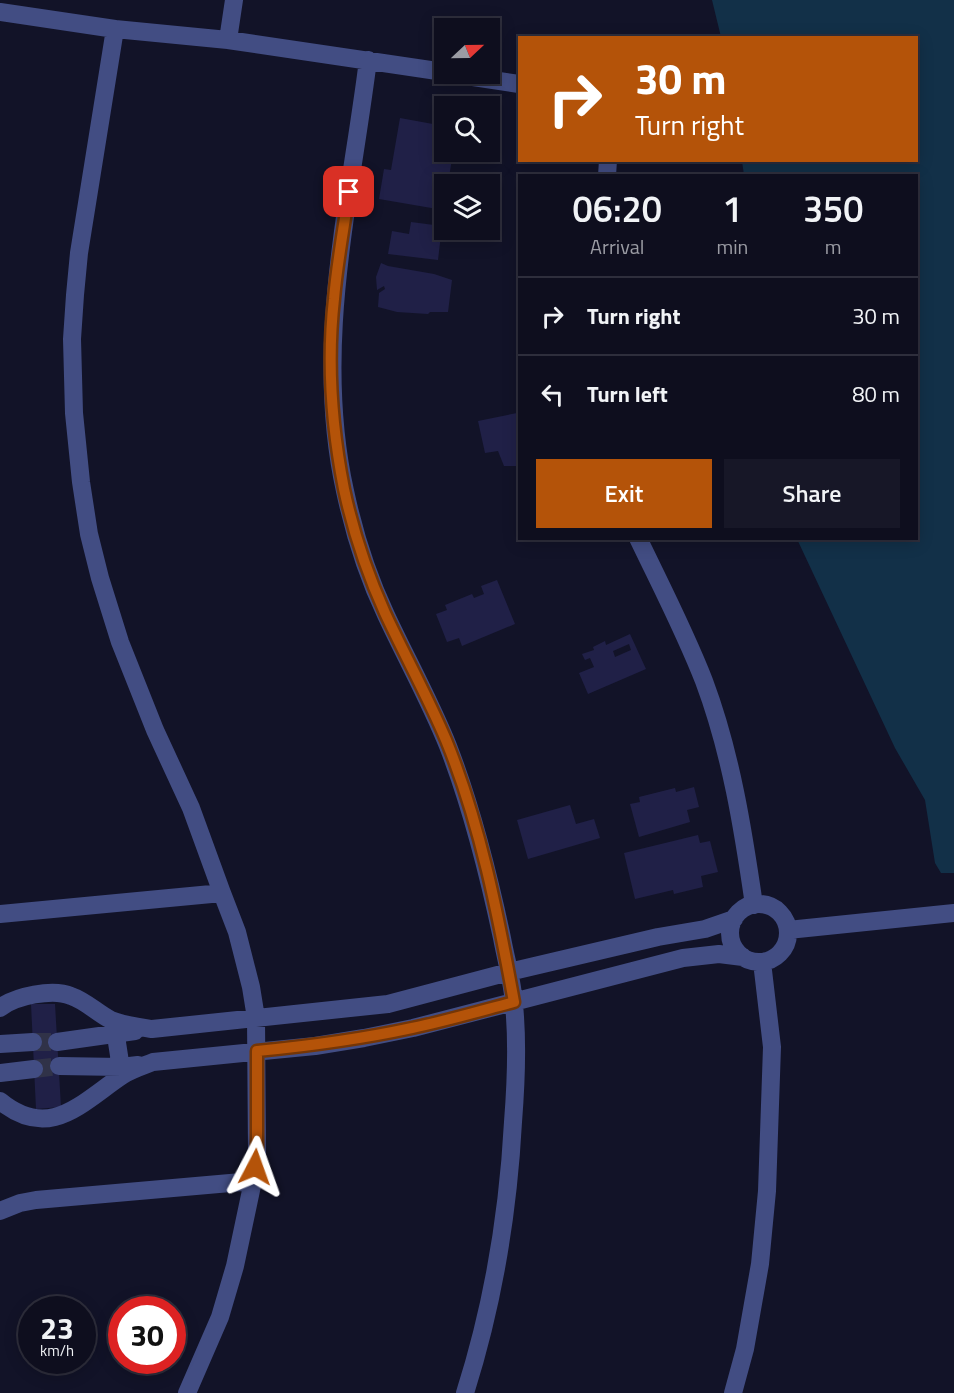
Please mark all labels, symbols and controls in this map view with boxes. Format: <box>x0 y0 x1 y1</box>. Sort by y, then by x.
north arrow <box>434 18 500 84</box>
map controls <box>434 18 500 240</box>
text: 30 m <box>635 46 727 110</box>
icon: right <box>536 60 614 138</box>
button: search <box>434 96 500 162</box>
text: Turn right <box>635 104 744 145</box>
pin <box>323 166 374 217</box>
button: layers <box>434 174 500 240</box>
icon: arrive <box>332 175 365 208</box>
text: 06:20 <box>573 181 662 236</box>
text: 1 <box>722 181 742 236</box>
text: 350 <box>803 181 863 236</box>
text: Arrival <box>590 231 644 262</box>
text: min <box>716 231 748 262</box>
text: m <box>825 231 841 262</box>
text: Turn right <box>587 299 681 333</box>
text: 30 m <box>852 299 900 333</box>
icon: right <box>536 300 569 333</box>
text: Turn left <box>587 377 668 411</box>
text: 80 m <box>852 377 900 411</box>
icon: left <box>536 378 569 411</box>
button: Exit <box>536 459 712 528</box>
button: Share <box>724 459 900 528</box>
position arrow <box>223 1135 287 1199</box>
speed limit sign: 30 <box>108 1296 186 1374</box>
text: 23 <box>40 1305 74 1351</box>
text: km/h <box>40 1339 74 1362</box>

